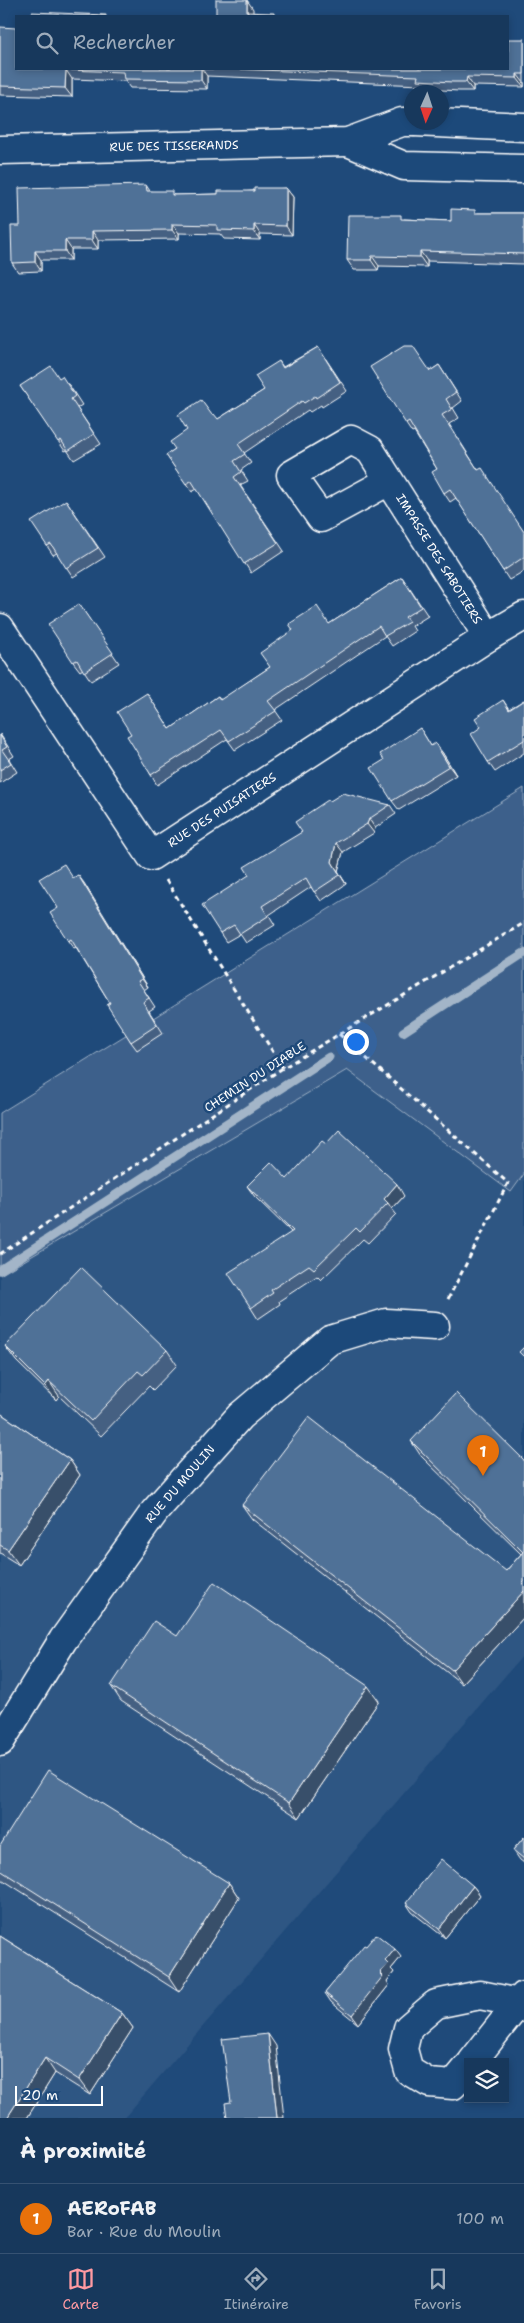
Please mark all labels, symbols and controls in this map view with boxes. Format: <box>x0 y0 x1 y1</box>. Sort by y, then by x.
search box <box>15 15 509 70</box>
icon: search <box>33 29 61 57</box>
text: Rechercher <box>73 30 176 55</box>
north arrow <box>404 85 449 130</box>
street label: RUE DES TISSERANDS <box>109 137 239 155</box>
street label: IMPASSE DES SABOTIERS <box>392 491 486 627</box>
street label: RUE DES PUISATIERS <box>165 769 279 851</box>
your location <box>343 1029 369 1055</box>
street label: CHEMIN DU DIABLE <box>201 1038 309 1116</box>
pin: 1 <box>467 1435 499 1476</box>
street label: RUE DU MOULIN <box>142 1442 218 1526</box>
map controls <box>464 2058 509 2103</box>
button: layers <box>464 2058 509 2103</box>
scale bar <box>15 2083 102 2106</box>
text: 20 m <box>22 2086 58 2104</box>
text: À proximité <box>20 2137 146 2165</box>
text: AERoFAB <box>67 2196 156 2221</box>
text: 1 <box>32 2208 40 2229</box>
text: 100 m <box>456 2208 504 2229</box>
text: Bar · Rue du Moulin <box>67 2221 221 2242</box>
tab: Carte <box>62 2265 99 2313</box>
tab: Itinéraire <box>224 2265 289 2313</box>
tab: Favoris <box>414 2265 462 2313</box>

